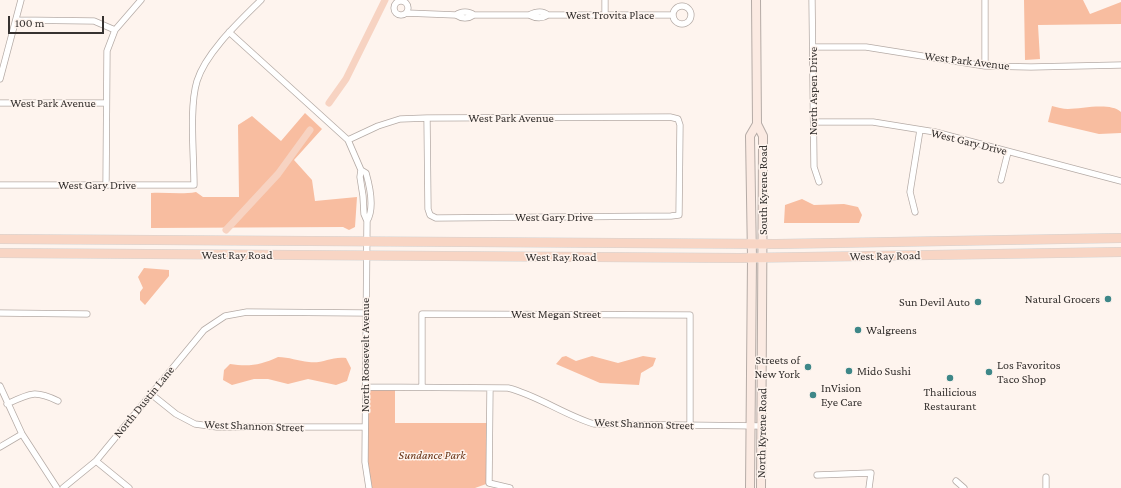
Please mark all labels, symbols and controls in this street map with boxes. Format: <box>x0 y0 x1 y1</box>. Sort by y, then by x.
scale bar <box>10 8 106 34</box>
street label: West Trovita Place <box>566 8 654 22</box>
text: 100 m <box>15 16 44 30</box>
street label: North Aspen Drive <box>806 47 820 135</box>
street label: West Park Avenue <box>924 49 1010 73</box>
street label: West Park Avenue <box>10 96 96 110</box>
street label: West Park Avenue <box>468 111 554 125</box>
street label: West Gary Drive <box>929 126 1009 158</box>
street label: South Kyrene Road <box>756 145 770 235</box>
street label: West Gary Drive <box>58 178 136 192</box>
street label: West Gary Drive <box>515 210 593 224</box>
street label: West Ray Road <box>202 248 272 262</box>
street label: West Ray Road <box>849 248 921 264</box>
street label: West Ray Road <box>526 250 596 264</box>
place label: Natural Grocers <box>1025 292 1100 306</box>
marker: Natural Grocers <box>1103 294 1113 304</box>
place label: Sun Devil Auto <box>899 295 970 309</box>
marker: Sun Devil Auto <box>973 297 983 307</box>
street label: North Roosevelt Avenue <box>358 298 372 412</box>
street label: West Megan Street <box>511 307 601 321</box>
place label: Walgreens <box>866 323 917 337</box>
marker: Walgreens <box>853 325 863 335</box>
place label: Streets of New York <box>754 353 800 381</box>
place label: Los Favoritos Taco Shop <box>997 358 1060 386</box>
marker: Streets of New York <box>803 362 813 372</box>
street label: North Dustin Lane <box>110 363 178 441</box>
place label: Mido Sushi <box>857 364 911 378</box>
marker: Mido Sushi <box>844 366 854 376</box>
marker: Los Favoritos Taco Shop <box>984 367 994 377</box>
marker: Thailicious Restaurant <box>945 373 955 383</box>
place label: InVision Eye Care <box>821 381 862 409</box>
place label: Thailicious Restaurant <box>923 385 977 413</box>
street label: North Kyrene Road <box>754 388 770 478</box>
marker: InVision Eye Care <box>808 390 818 400</box>
street label: West Shannon Street <box>594 415 694 433</box>
street label: West Shannon Street <box>204 417 304 435</box>
park label: Sundance Park <box>399 448 465 462</box>

